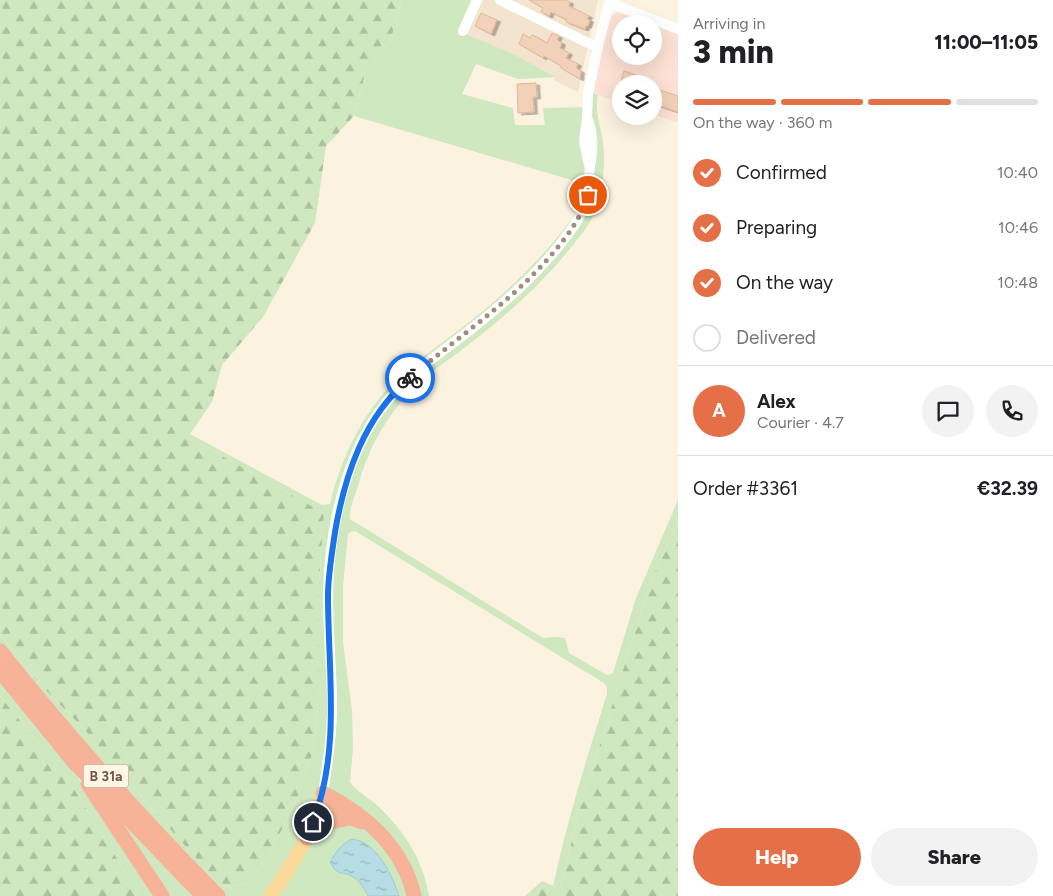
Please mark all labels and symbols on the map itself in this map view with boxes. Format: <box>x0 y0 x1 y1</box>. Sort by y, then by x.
pin <box>567 174 609 216</box>
courier <box>385 353 435 403</box>
road number: B 31a <box>84 764 128 788</box>
pin <box>292 801 334 843</box>

